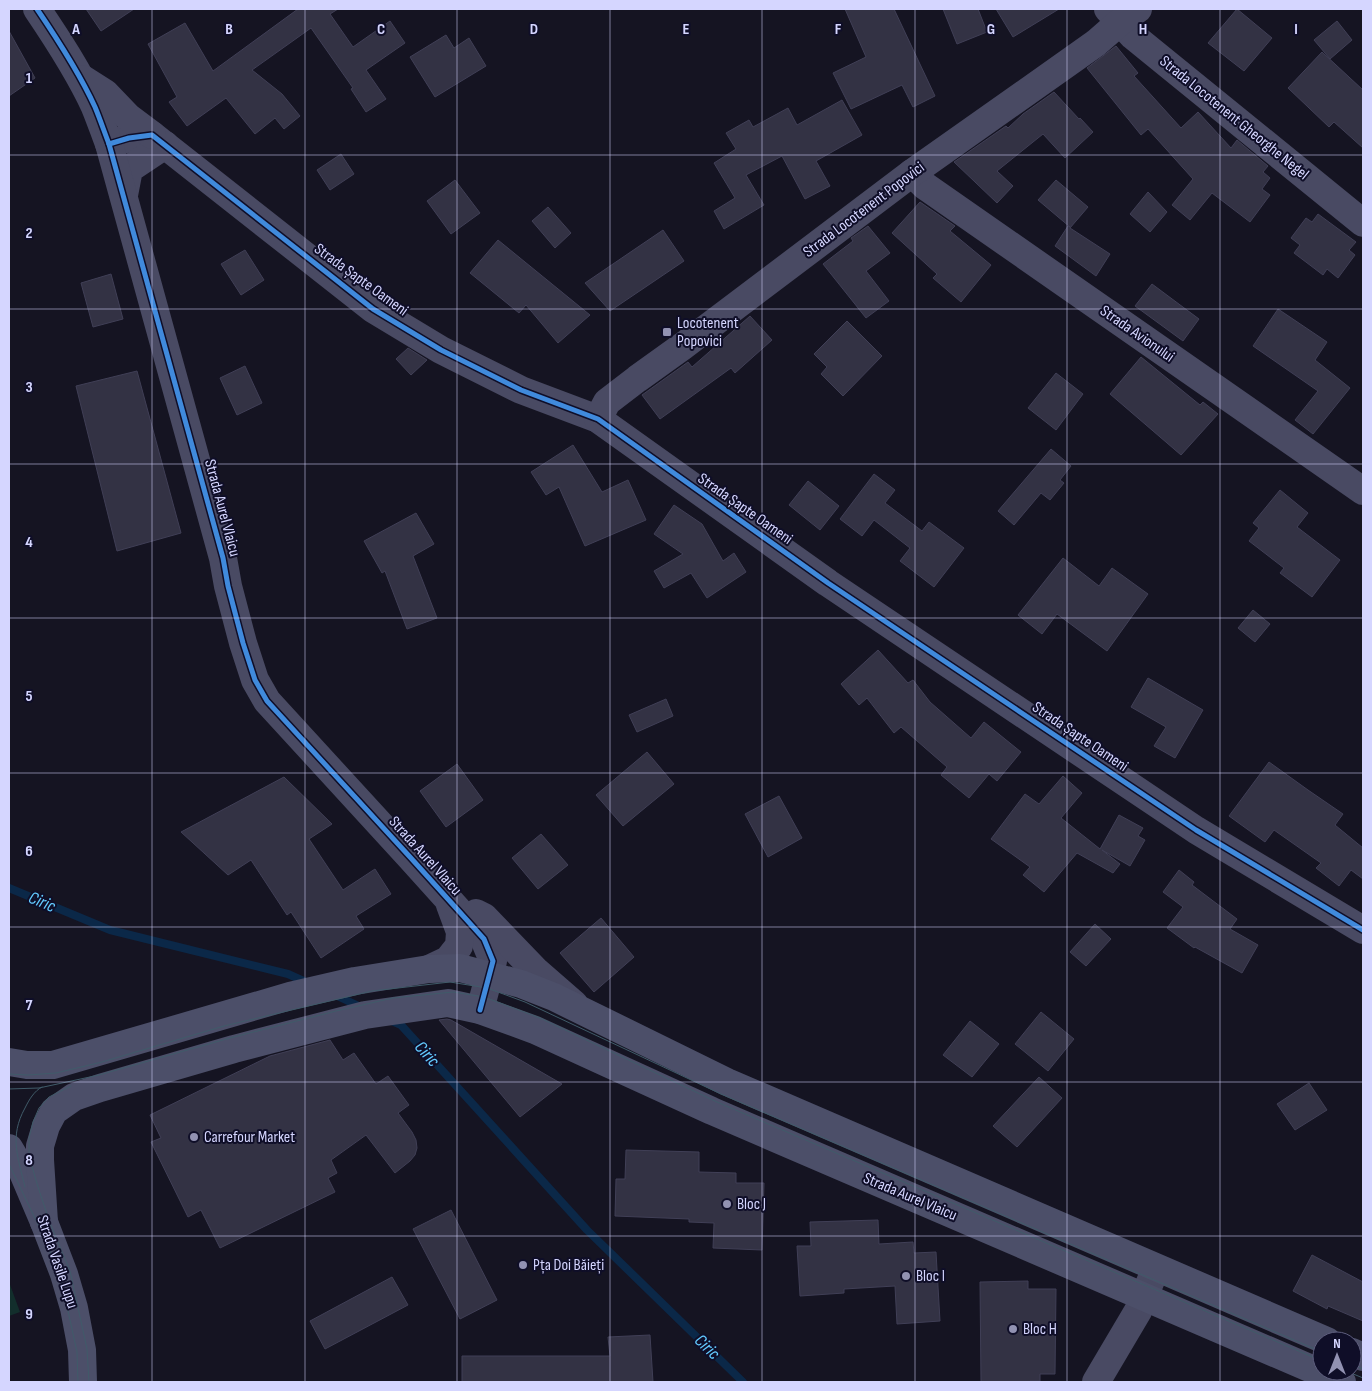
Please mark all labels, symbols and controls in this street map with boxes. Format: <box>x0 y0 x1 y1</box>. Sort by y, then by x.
text: A <box>71 20 80 39</box>
text: B <box>225 20 233 39</box>
text: C <box>377 20 385 39</box>
text: D <box>530 20 538 39</box>
text: E <box>683 20 690 39</box>
text: F <box>835 20 842 39</box>
text: G <box>987 20 995 39</box>
text: H <box>1139 20 1147 39</box>
text: I <box>1294 20 1298 39</box>
street label: Strada Locotenent Gheorghe Negel <box>1156 52 1312 184</box>
text: 1 <box>26 69 33 88</box>
street label: Strada Locotenent Popovici <box>800 158 928 262</box>
text: 2 <box>25 224 33 243</box>
street label: Strada Șapte Oameni <box>310 240 412 320</box>
street label: Strada Avionului <box>1096 301 1178 367</box>
place label: Locotenent Popovici <box>677 314 739 351</box>
marker: Locotenent Popovici <box>661 326 673 338</box>
text: 3 <box>25 378 33 397</box>
street label: Strada Aurel Vlaicu <box>200 457 244 559</box>
street label: Strada Șapte Oameni <box>694 469 796 549</box>
text: 4 <box>25 533 33 552</box>
text: 5 <box>25 687 33 706</box>
street label: Strada Șapte Oameni <box>1029 698 1132 776</box>
street label: Strada Aurel Vlaicu <box>385 813 465 899</box>
text: 6 <box>25 842 33 861</box>
water label: Ciric <box>25 887 59 917</box>
text: 7 <box>26 996 33 1015</box>
water label: Ciric <box>410 1037 444 1071</box>
place label: Carrefour Market <box>204 1128 295 1147</box>
marker: Carrefour Market <box>188 1131 200 1143</box>
text: 8 <box>25 1151 33 1170</box>
street label: Strada Aurel Vlaicu <box>860 1169 960 1225</box>
place label: Bloc J <box>737 1195 766 1214</box>
marker: Bloc J <box>721 1198 733 1210</box>
street label: Strada Vasile Lupu <box>32 1213 82 1311</box>
place label: Pța Doi Băieți <box>533 1256 604 1275</box>
marker: Pța Doi Băieți <box>517 1259 529 1271</box>
place label: Bloc I <box>916 1267 945 1286</box>
marker: Bloc I <box>900 1270 912 1282</box>
text: 9 <box>25 1305 33 1324</box>
place label: Bloc H <box>1023 1320 1057 1339</box>
marker: Bloc H <box>1007 1323 1019 1335</box>
water label: Ciric <box>690 1330 724 1364</box>
north arrow <box>1312 1331 1362 1381</box>
text: N <box>1333 1335 1341 1352</box>

